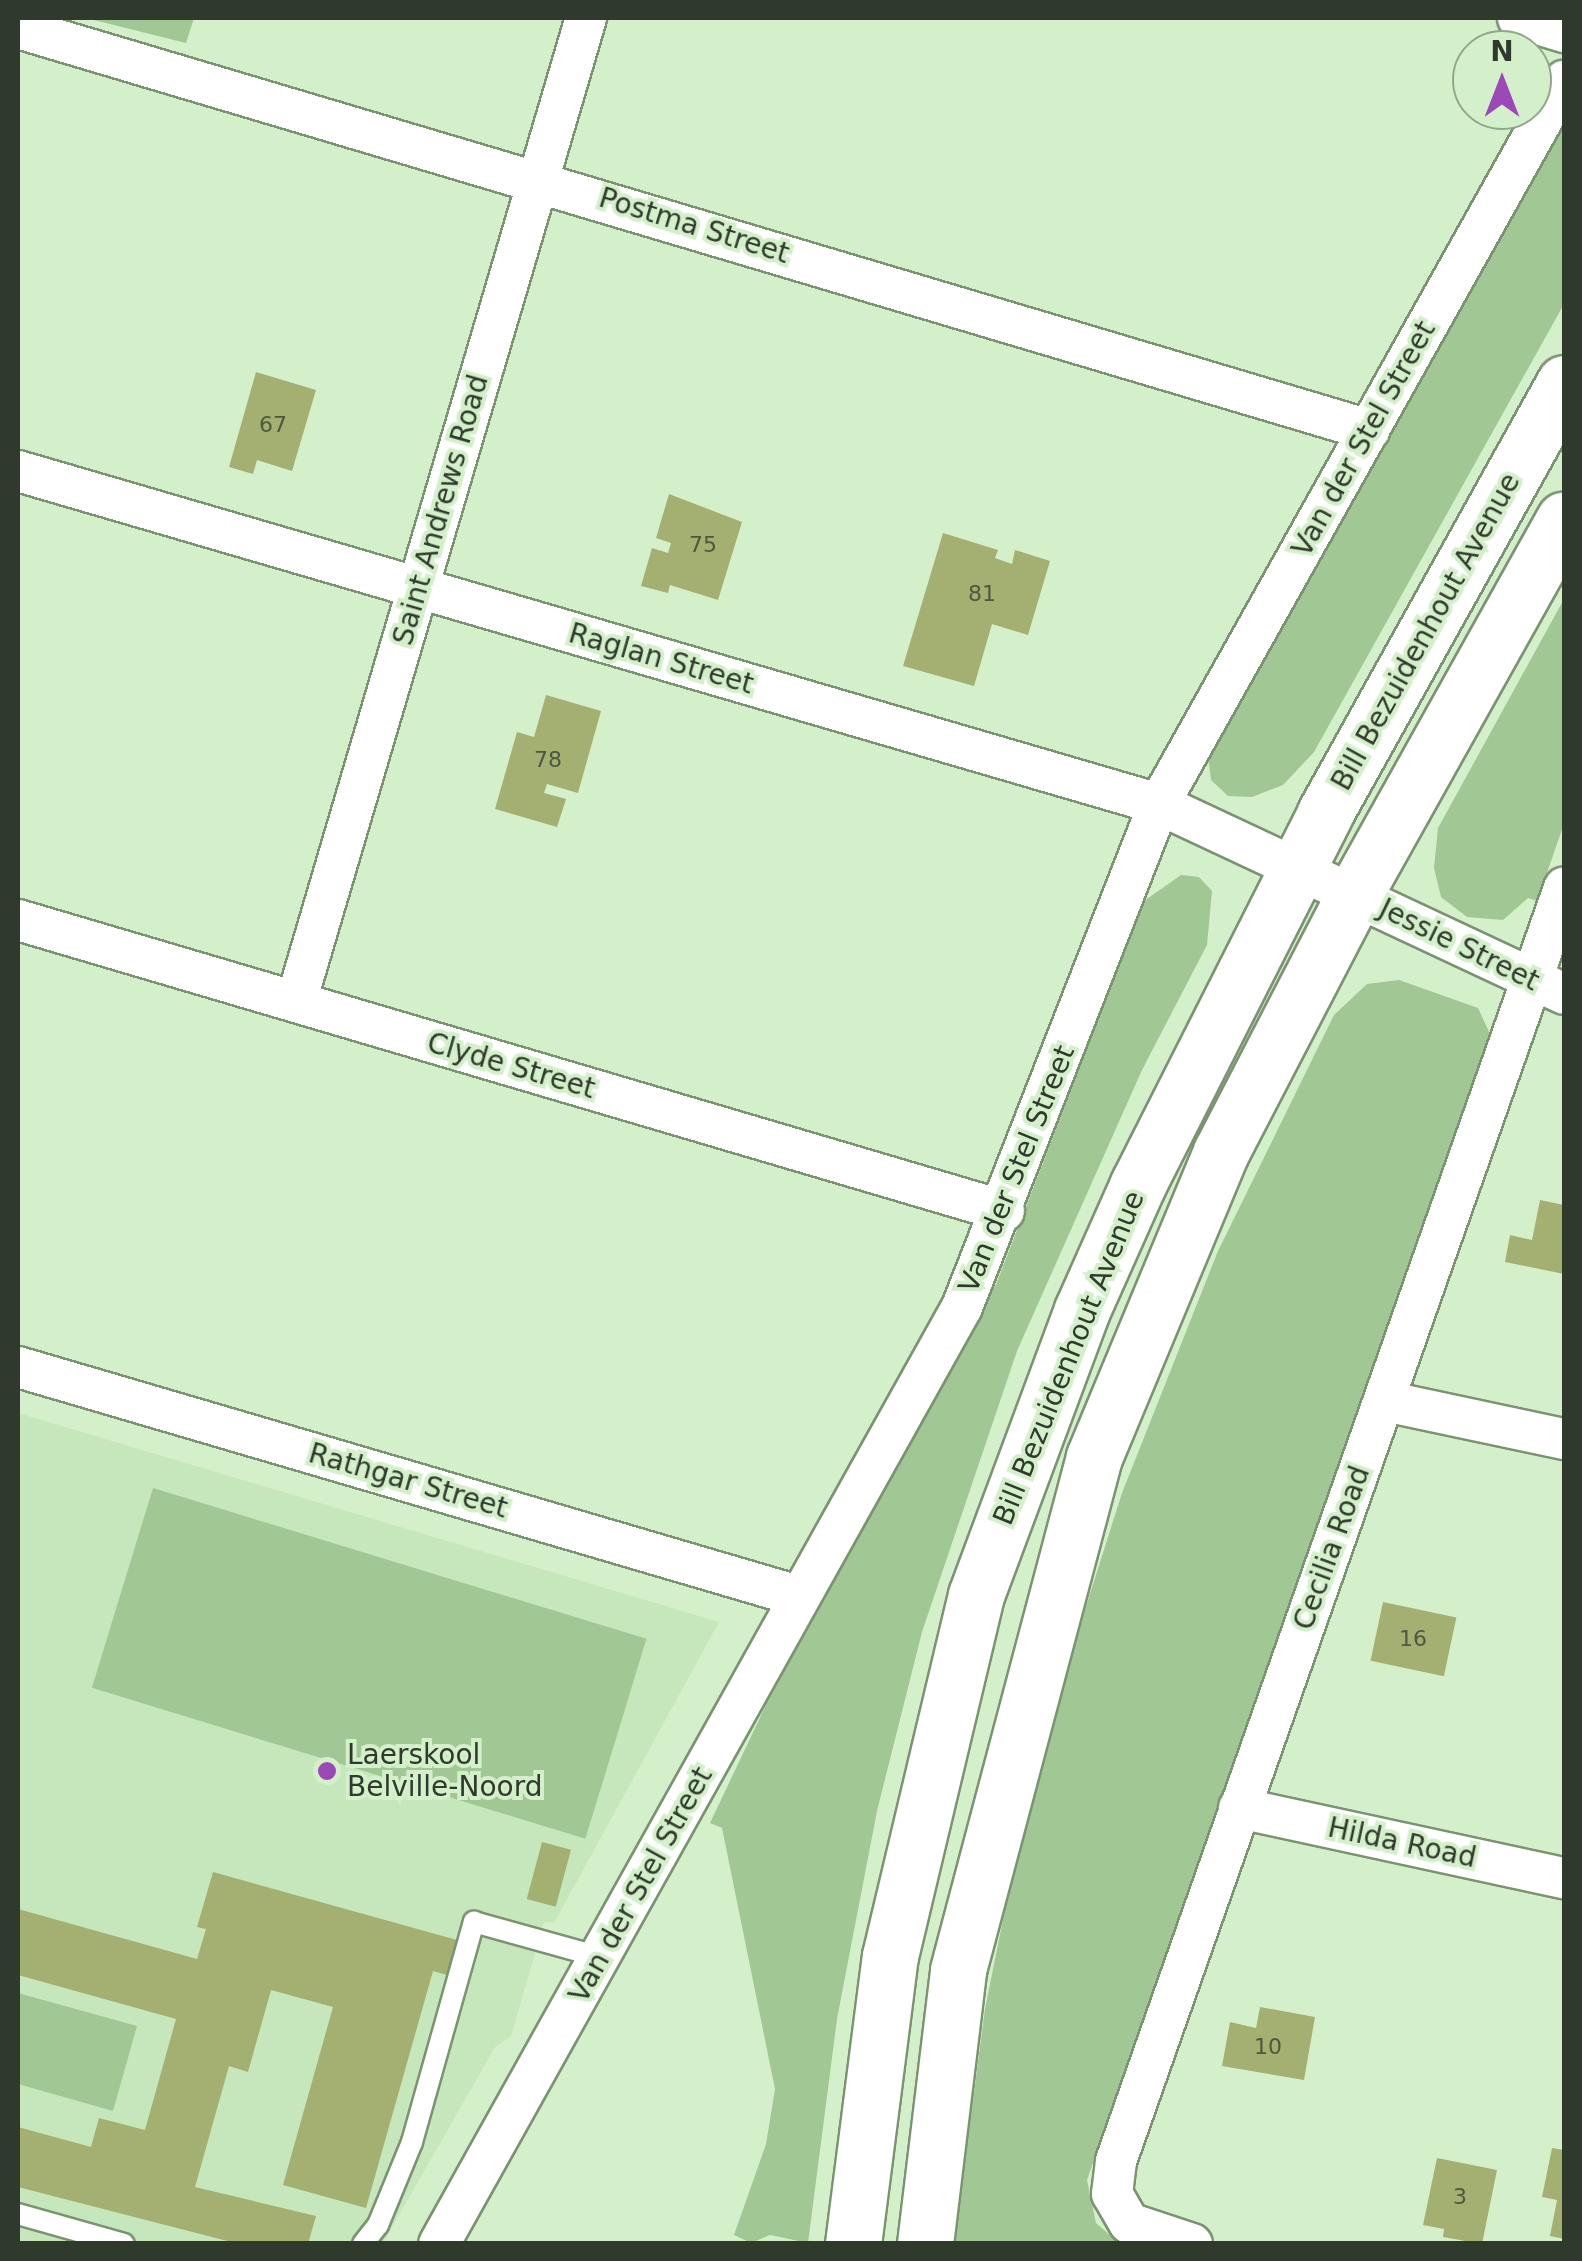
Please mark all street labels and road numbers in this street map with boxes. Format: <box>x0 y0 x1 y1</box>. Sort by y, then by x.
street label: Postma Street <box>595 181 793 271</box>
street label: Van der Stel Street <box>1285 315 1443 563</box>
street label: Saint Andrews Road <box>386 371 496 649</box>
street label: Bill Bezuidenhout Avenue <box>1325 468 1527 796</box>
street label: Raglan Street <box>565 617 757 701</box>
street label: Jessie Street <box>1374 892 1544 998</box>
street label: Clyde Street <box>423 1026 599 1106</box>
street label: Van der Stel Street <box>952 1040 1082 1298</box>
street label: Bill Bezuidenhout Avenue <box>986 1186 1152 1530</box>
street label: Rathgar Street <box>305 1437 511 1525</box>
street label: Cecilia Road <box>1287 1462 1377 1634</box>
street label: Van der Stel Street <box>562 1761 720 2009</box>
street label: Hilda Road <box>1325 1811 1479 1875</box>

